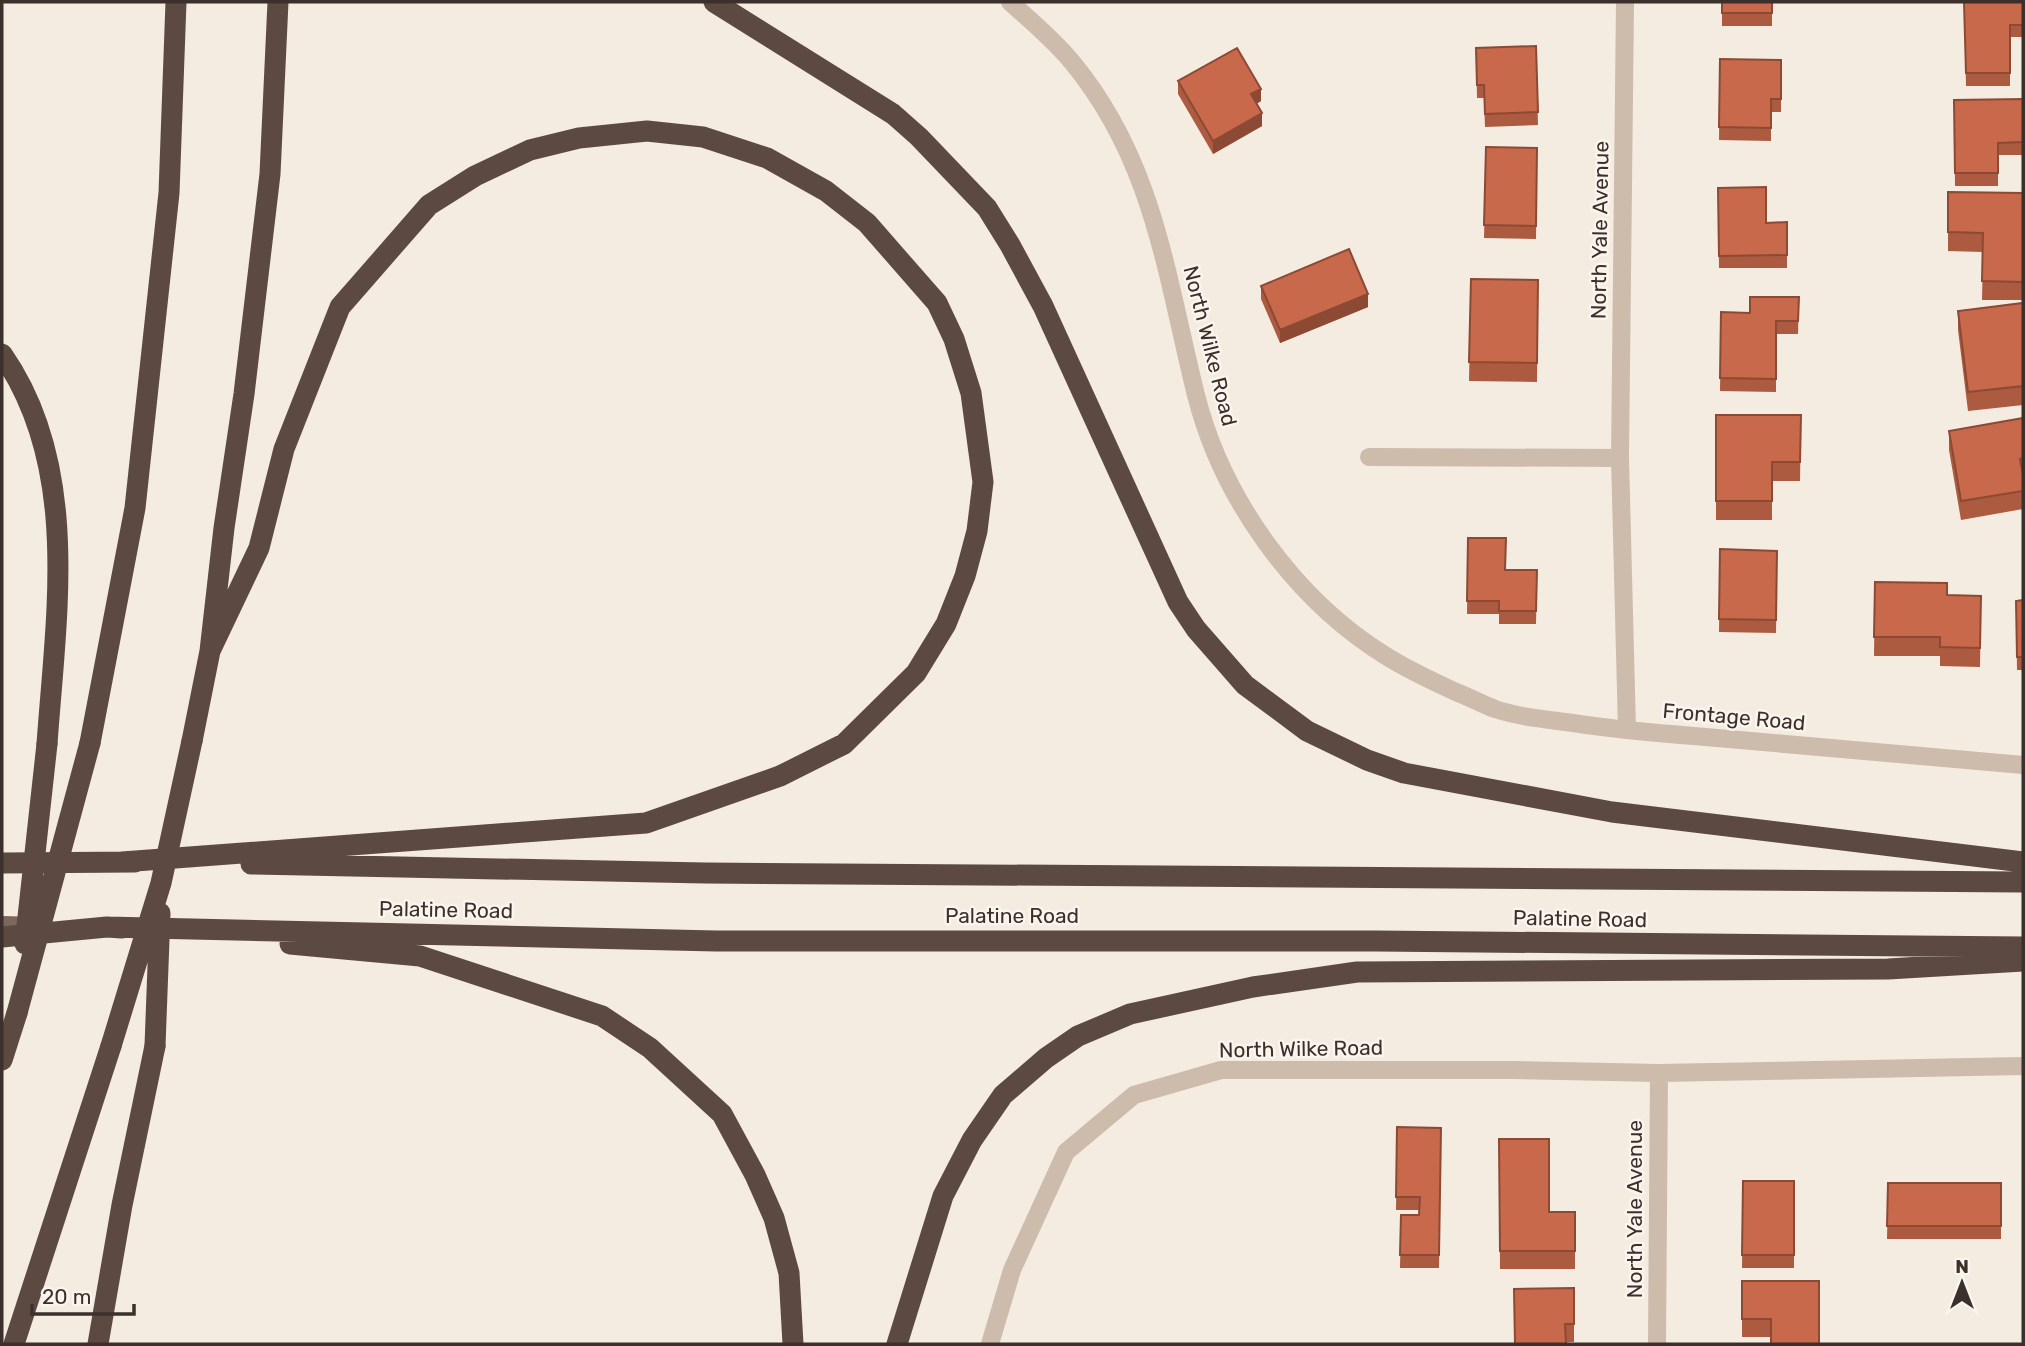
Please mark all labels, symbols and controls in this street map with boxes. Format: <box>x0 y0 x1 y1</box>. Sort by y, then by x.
street label: North Yale Avenue <box>1585 141 1614 319</box>
street label: North Wilke Road <box>1178 263 1243 429</box>
street label: Frontage Road <box>1662 698 1807 735</box>
street label: Palatine Road <box>379 896 513 923</box>
street label: Palatine Road <box>945 903 1079 928</box>
street label: Palatine Road <box>1513 905 1647 932</box>
street label: North Wilke Road <box>1219 1035 1383 1062</box>
street label: North Yale Avenue <box>1622 1120 1647 1298</box>
north arrow <box>1927 1248 1997 1318</box>
text: N <box>1955 1255 1969 1278</box>
scale bar <box>32 1272 133 1316</box>
text: 20 m <box>42 1284 91 1309</box>

